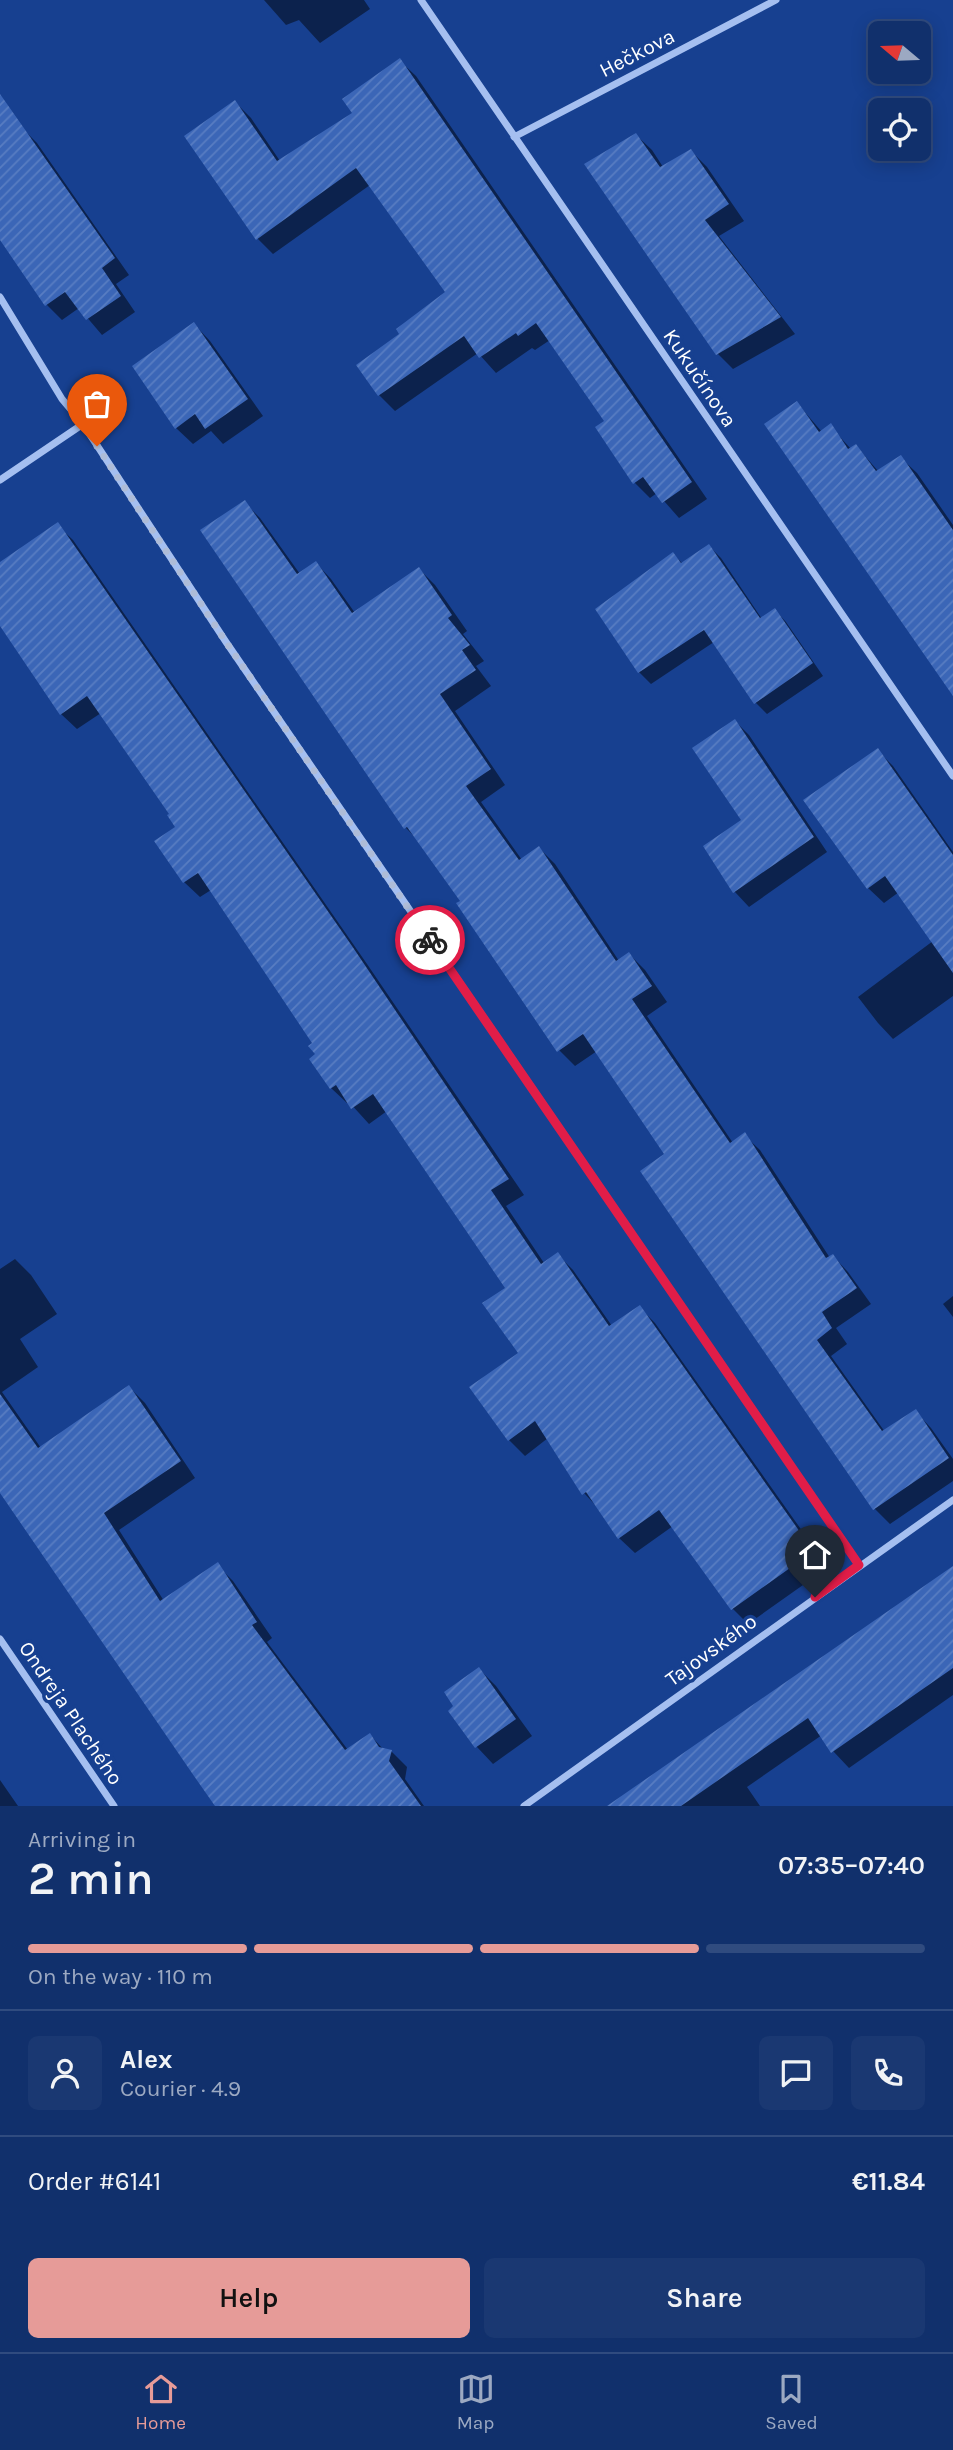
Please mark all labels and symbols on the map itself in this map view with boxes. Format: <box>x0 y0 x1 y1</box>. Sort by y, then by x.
north arrow <box>868 21 931 84</box>
street label: Hečkova <box>595 24 679 82</box>
street label: Kukučínova <box>658 324 742 432</box>
pin <box>67 374 127 446</box>
courier <box>395 905 465 975</box>
pin <box>785 1525 845 1597</box>
street label: Tajovského <box>661 1609 761 1691</box>
street label: Ondreja Plachého <box>14 1637 128 1789</box>

